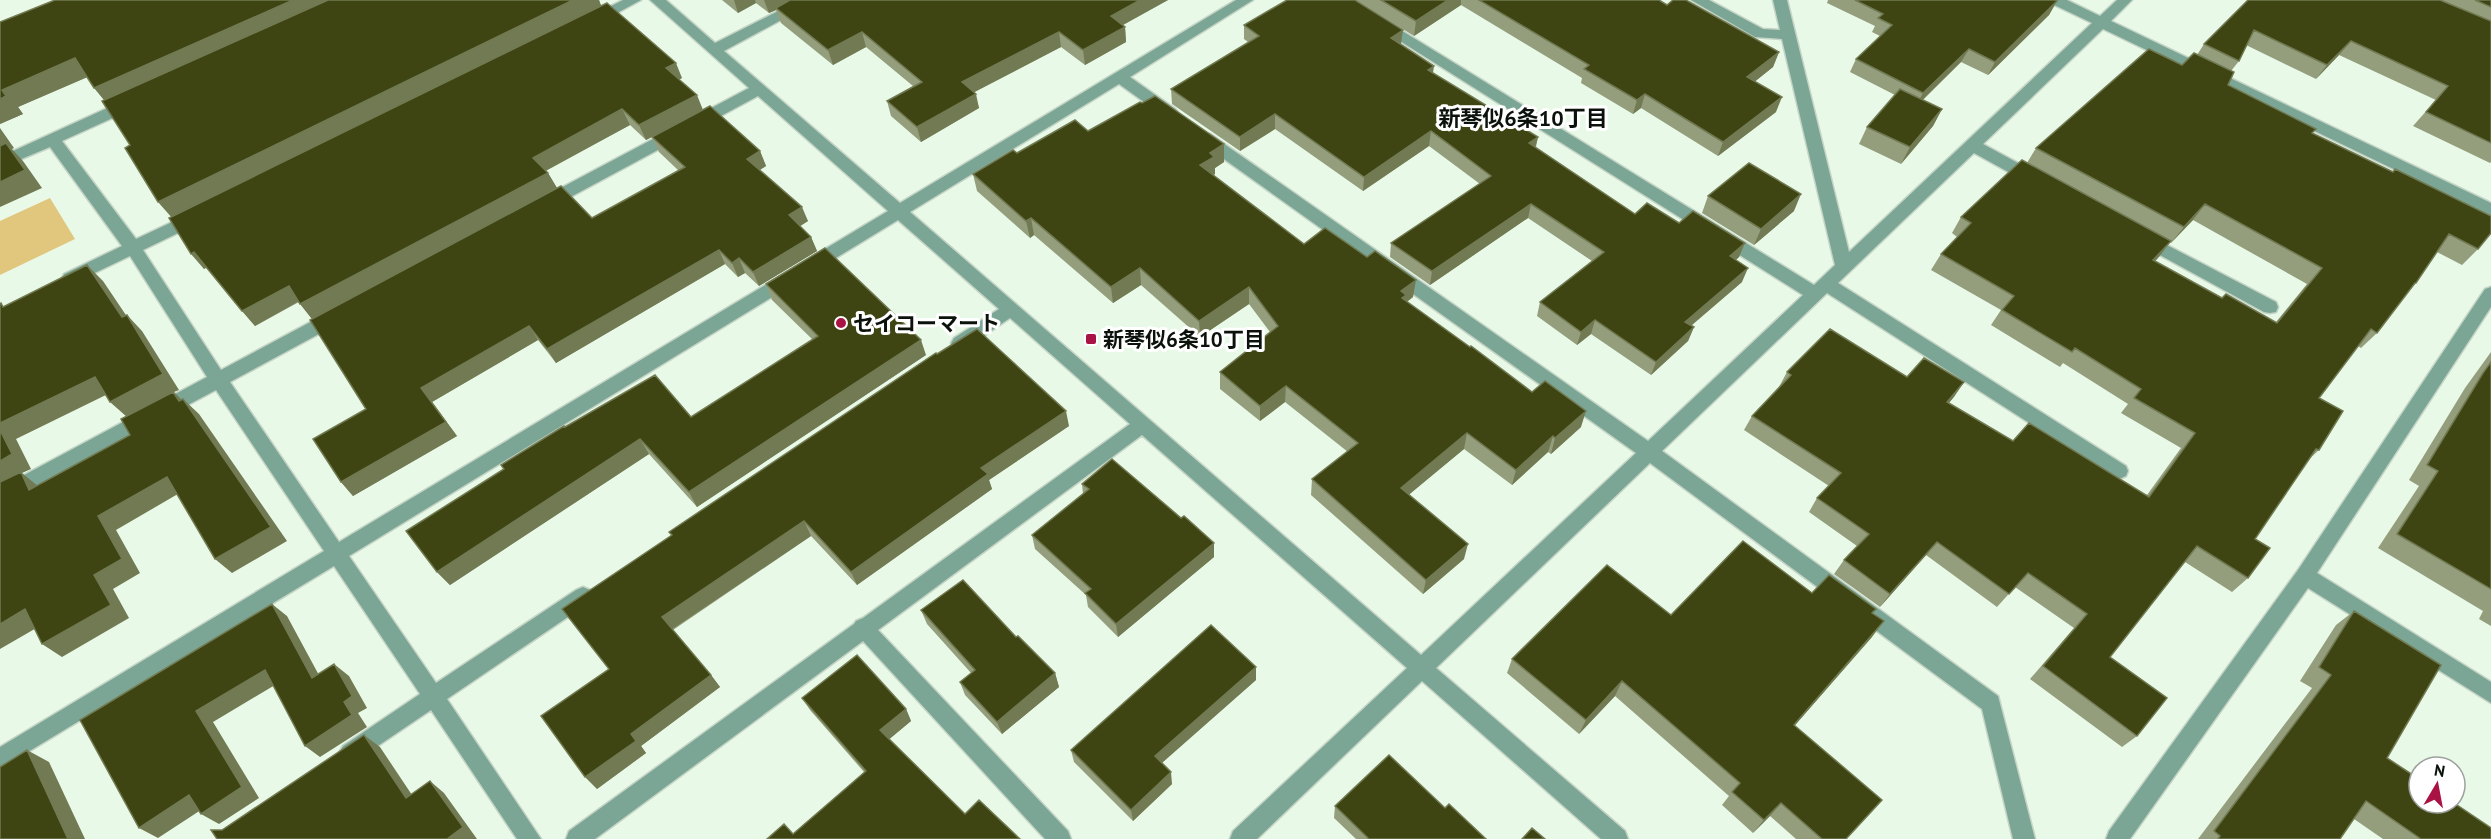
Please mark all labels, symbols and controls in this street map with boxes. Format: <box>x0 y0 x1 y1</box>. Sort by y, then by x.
district label: 新琴似6条10丁目 <box>1438 104 1608 132</box>
place label: セイコーマート <box>853 310 1000 337</box>
marker: セイコーマート <box>834 316 848 330</box>
place label: 新琴似6条10丁目 <box>1103 326 1265 353</box>
marker: 新琴似6条10丁目 <box>1084 332 1098 346</box>
north arrow <box>2407 755 2467 815</box>
text: N <box>2433 759 2447 781</box>

